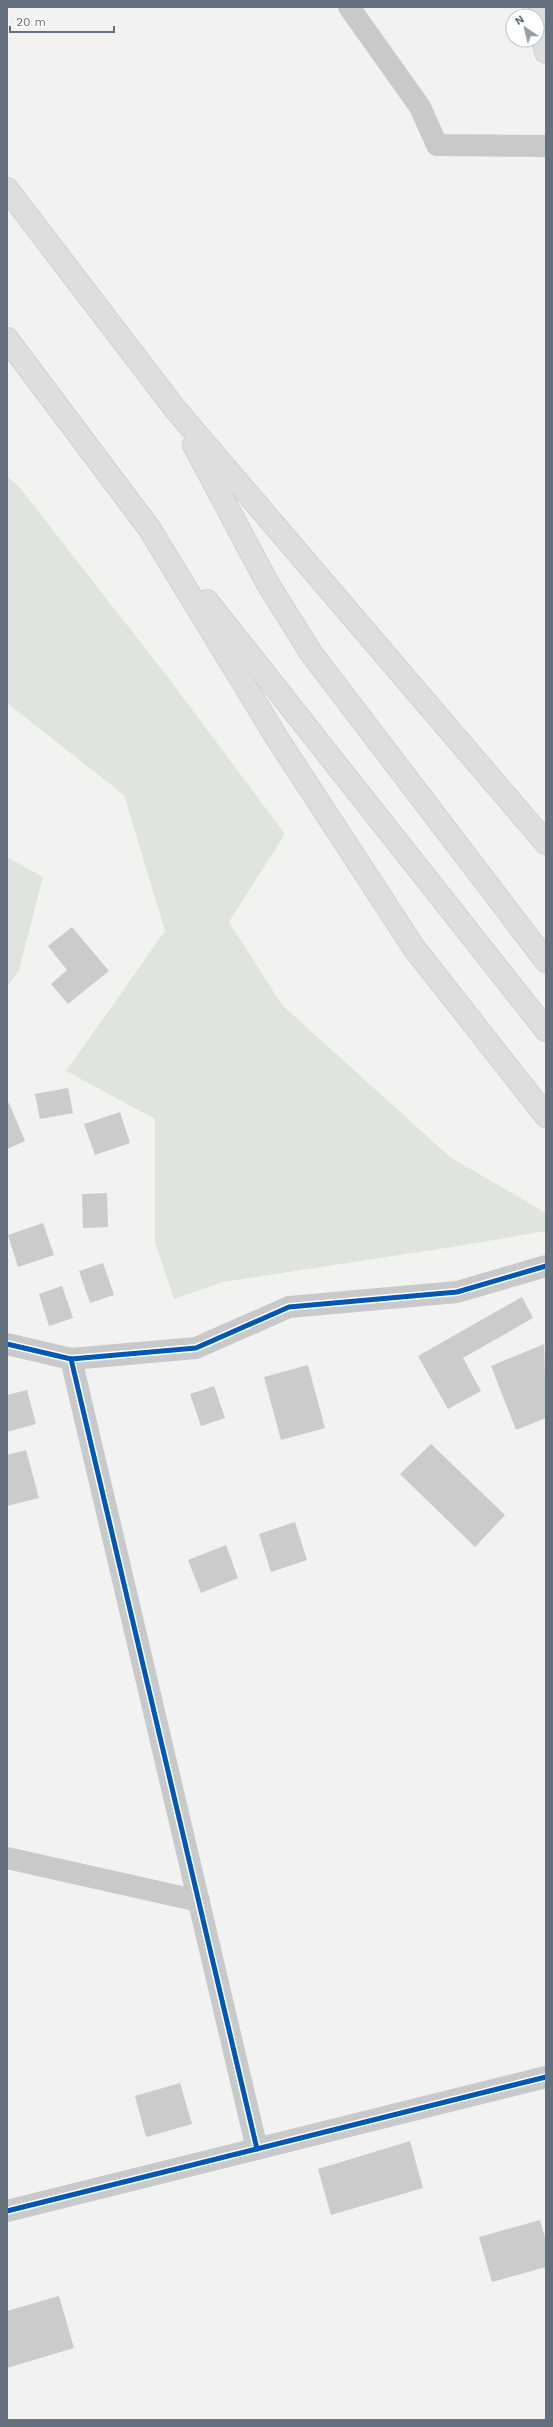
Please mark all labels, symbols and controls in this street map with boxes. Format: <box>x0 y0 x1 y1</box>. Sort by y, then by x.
scale bar <box>10 8 114 34</box>
north arrow <box>505 8 545 48</box>
text: N <box>512 13 527 28</box>
text: 20 m <box>16 15 46 29</box>

